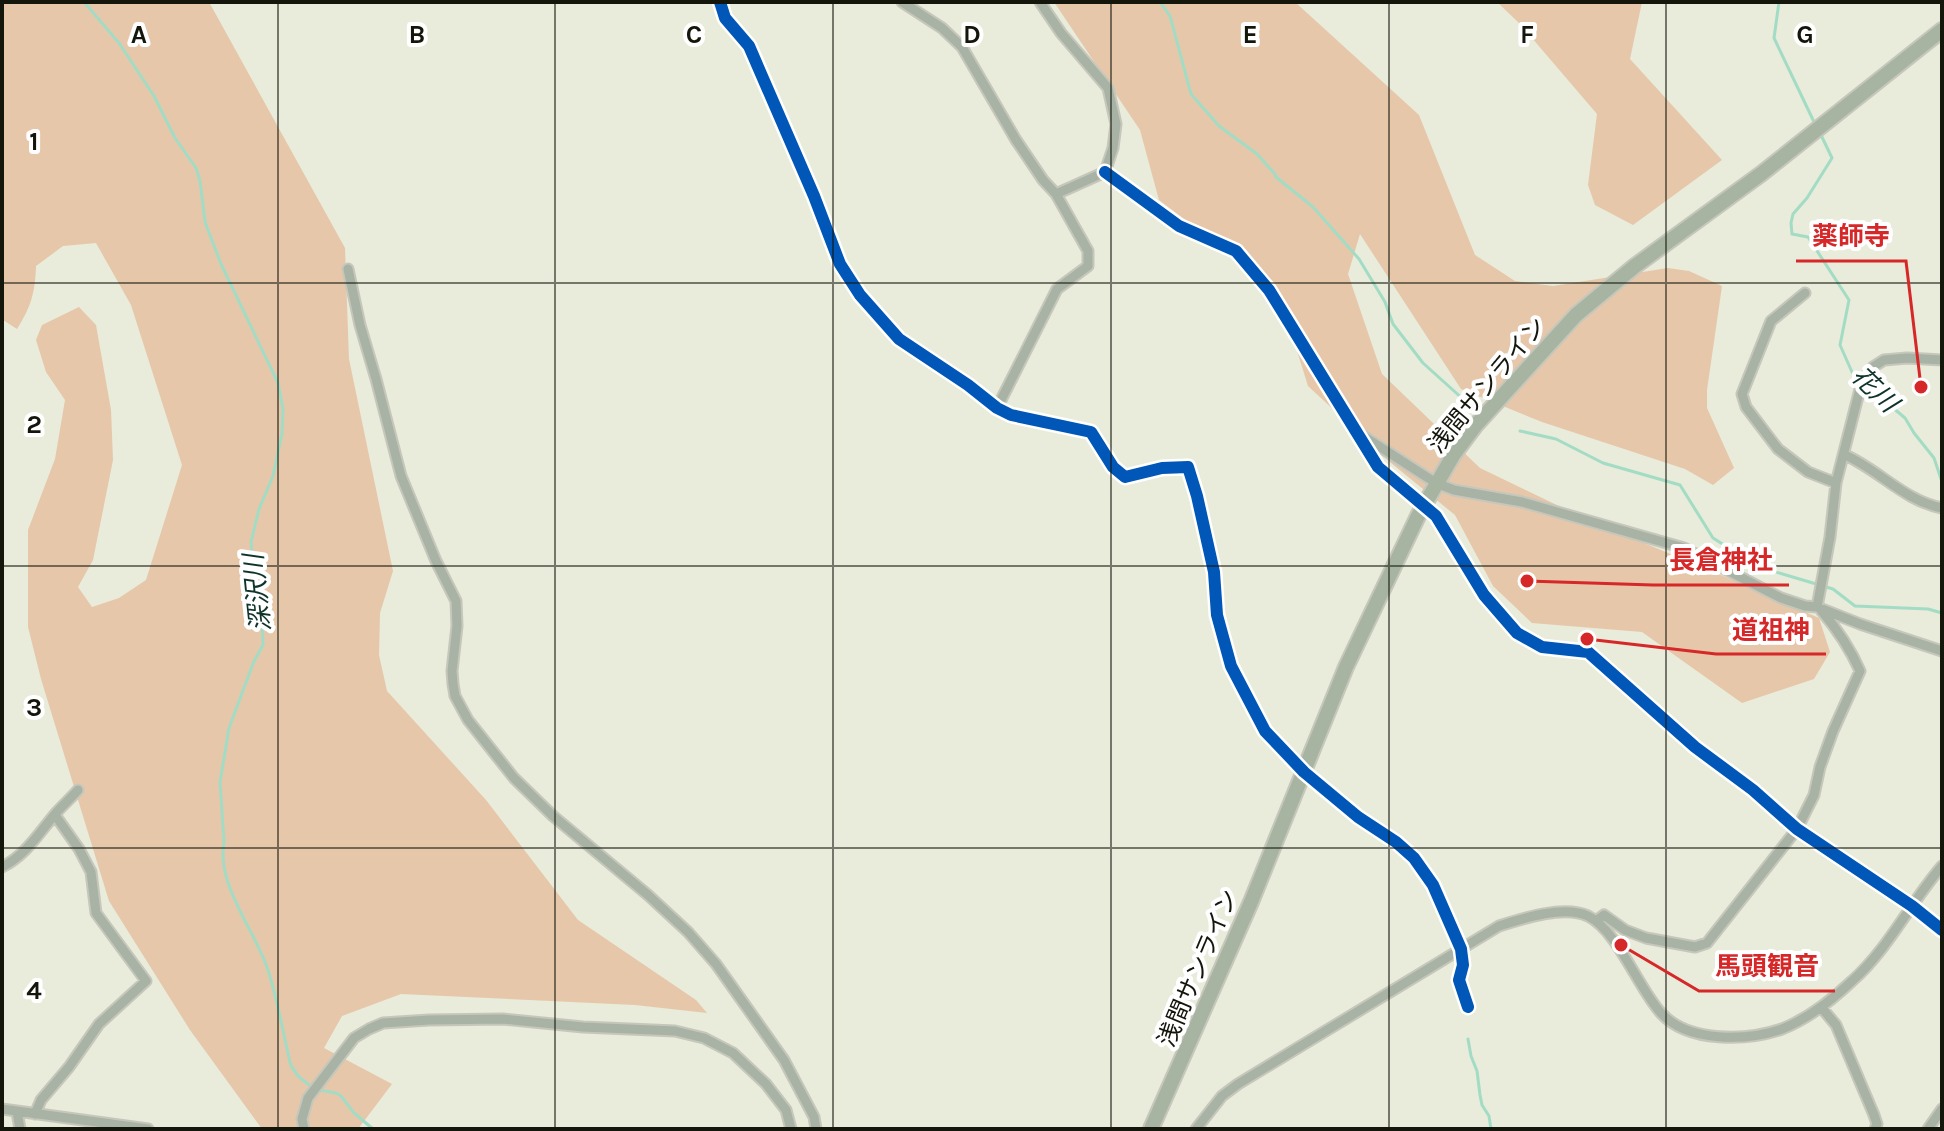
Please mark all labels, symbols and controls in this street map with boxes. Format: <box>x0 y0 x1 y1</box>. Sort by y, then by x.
text: A <box>131 19 147 50</box>
text: B <box>409 19 425 50</box>
text: C <box>686 19 702 50</box>
text: D <box>963 19 981 50</box>
text: E <box>1242 19 1258 50</box>
text: F <box>1520 19 1534 50</box>
text: G <box>1796 19 1814 50</box>
text: 1 <box>29 126 39 157</box>
callout: 薬師寺 <box>1796 211 1906 261</box>
text: 薬師寺 <box>1812 221 1890 252</box>
street label: 浅間サンライン <box>1422 312 1552 458</box>
water label: 花川 <box>1845 360 1906 421</box>
text: 2 <box>26 409 42 440</box>
callout: 長倉神社 <box>1653 535 1789 585</box>
text: 長倉神社 <box>1669 545 1773 576</box>
water label: 深沢川 <box>238 550 277 633</box>
callout: 道祖神 <box>1716 604 1826 654</box>
text: 道祖神 <box>1732 615 1810 646</box>
text: 3 <box>26 692 42 723</box>
street label: 浅間サンライン <box>1152 885 1244 1051</box>
callout: 馬頭観音 <box>1699 941 1835 991</box>
text: 馬頭観音 <box>1715 951 1819 982</box>
text: 4 <box>26 975 42 1006</box>

